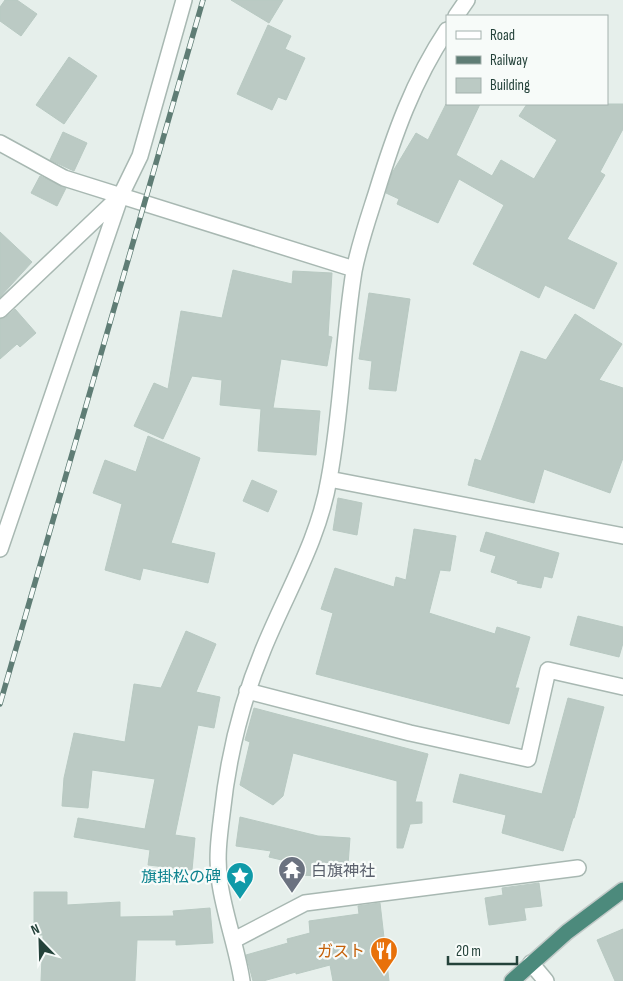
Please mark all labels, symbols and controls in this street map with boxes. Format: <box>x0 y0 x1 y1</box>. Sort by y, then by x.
legend <box>446 15 608 105</box>
text: Road <box>490 26 515 45</box>
text: Railway <box>490 51 528 70</box>
text: Building <box>490 76 530 95</box>
temple icon: 白旗神社 <box>277 855 307 894</box>
place icon: 旗掛松の碑 <box>225 861 255 900</box>
place label: 白旗神社 <box>311 862 375 881</box>
place label: 旗掛松の碑 <box>141 868 221 887</box>
north arrow <box>15 916 65 966</box>
text: N <box>28 920 42 939</box>
scale bar <box>448 934 517 966</box>
restaurant icon: ガスト <box>369 936 399 975</box>
text: 20 m <box>456 942 481 961</box>
place label: ガスト <box>317 943 365 962</box>

